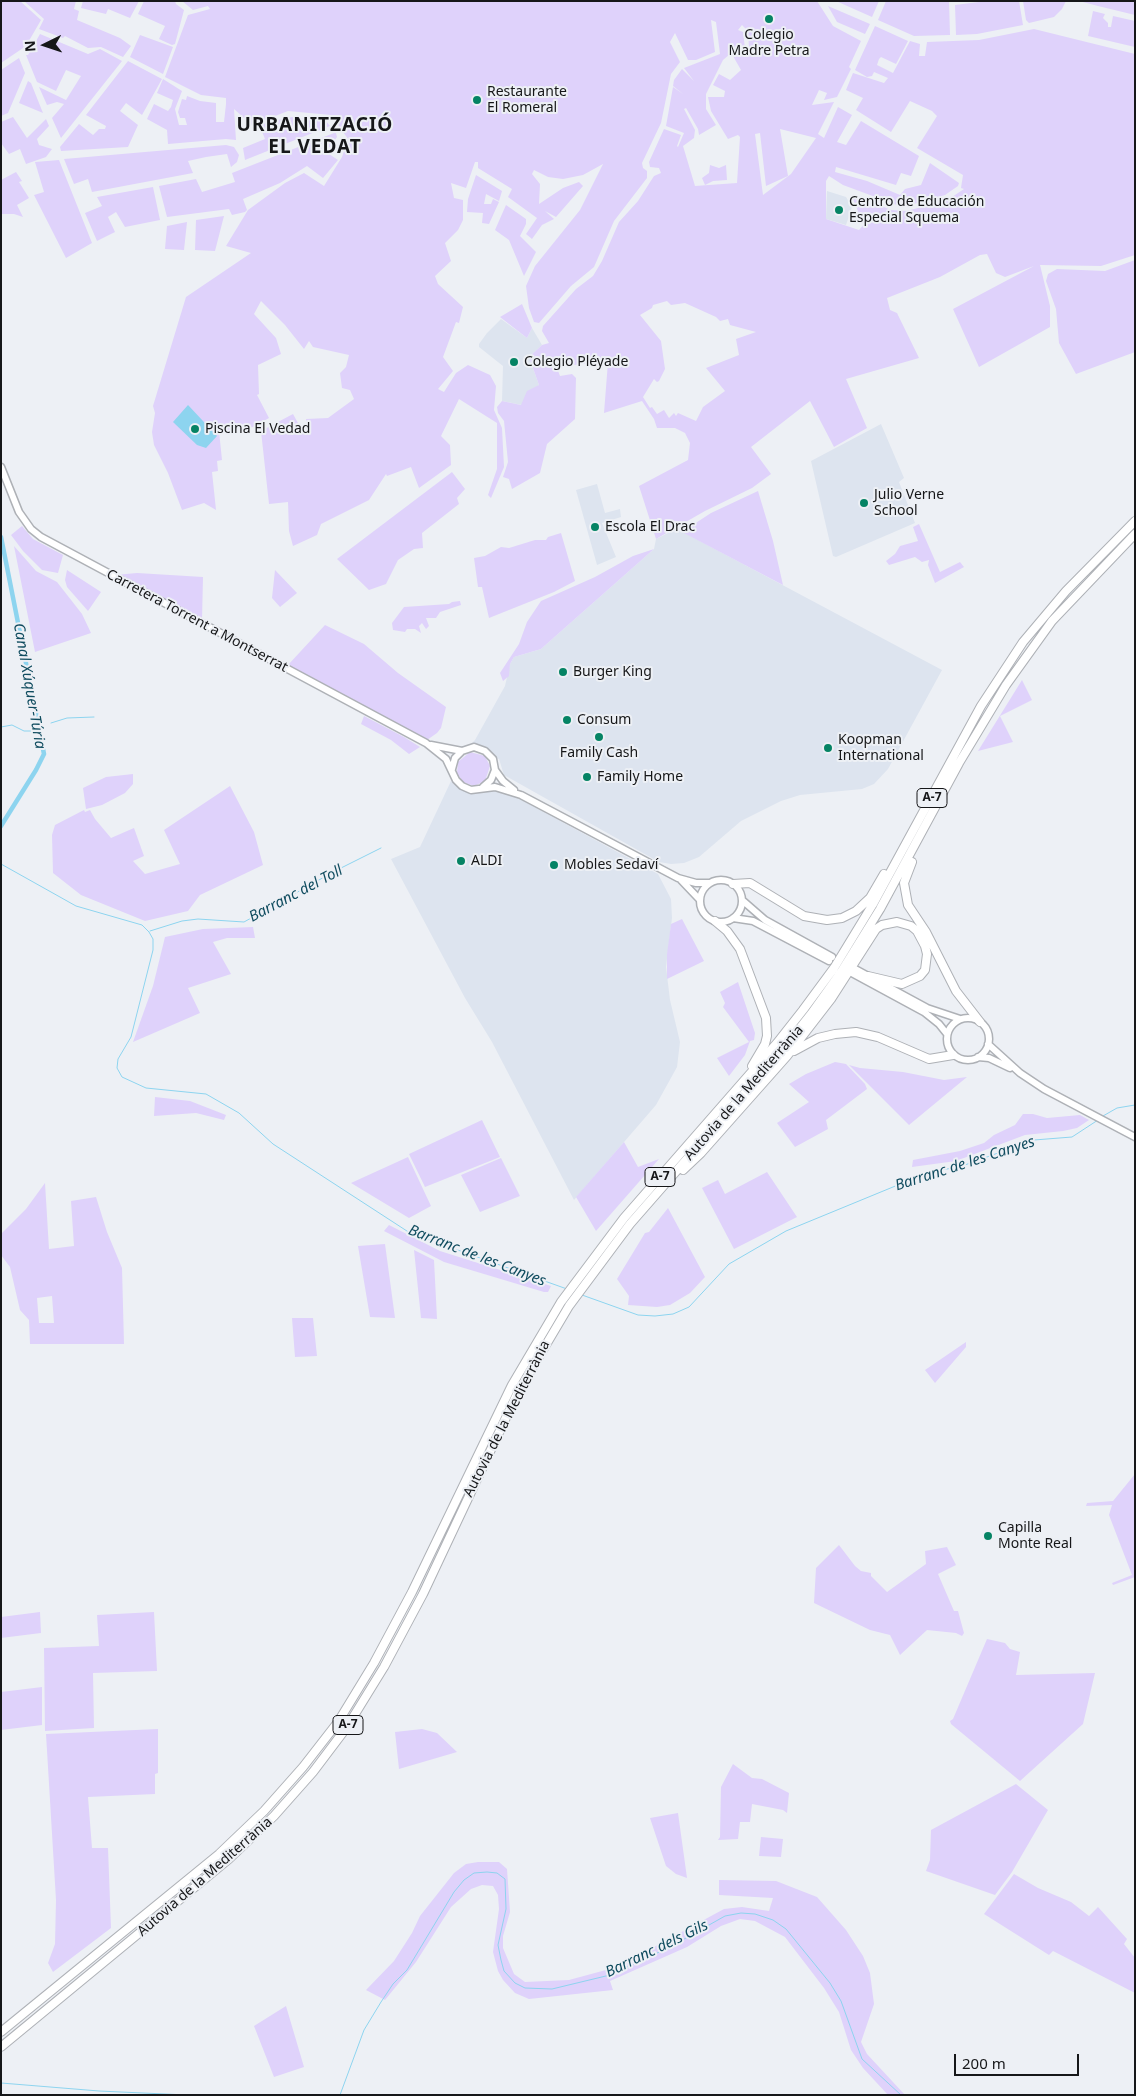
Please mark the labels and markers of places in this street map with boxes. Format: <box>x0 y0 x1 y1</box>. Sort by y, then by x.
marker: Colegio Madre Petra <box>763 13 775 25</box>
place label: Colegio Madre Petra <box>729 27 809 59</box>
place label: Restaurante El Romeral <box>487 84 567 116</box>
marker: Restaurante El Romeral <box>471 94 483 106</box>
place label: Centro de Educación Especial Squema <box>849 194 984 226</box>
marker: Centro de Educación Especial Squema <box>833 204 845 216</box>
place label: Colegio Pléyade <box>524 354 628 370</box>
marker: Colegio Pléyade <box>508 356 520 368</box>
place label: Piscina El Vedad <box>205 421 310 437</box>
marker: Piscina El Vedad <box>189 423 201 435</box>
place label: Julio Verne School <box>874 487 944 520</box>
marker: Julio Verne School <box>858 497 870 509</box>
place label: Escola El Drac <box>605 519 695 535</box>
marker: Escola El Drac <box>589 521 601 533</box>
place label: Burger King <box>573 664 652 680</box>
marker: Burger King <box>557 666 569 678</box>
place label: Consum <box>577 712 631 728</box>
marker: Consum <box>561 714 573 726</box>
marker: Family Cash <box>593 731 605 743</box>
place label: Koopman International <box>838 732 924 764</box>
marker: Koopman International <box>822 742 834 754</box>
place label: Family Cash <box>560 745 638 761</box>
place label: Family Home <box>597 769 683 785</box>
marker: Family Home <box>581 771 593 783</box>
place label: ALDI <box>471 853 502 869</box>
marker: ALDI <box>455 855 467 867</box>
place label: Mobles Sedaví <box>564 857 658 873</box>
marker: Mobles Sedaví <box>548 859 560 871</box>
place label: Capilla Monte Real <box>998 1520 1072 1552</box>
marker: Capilla Monte Real <box>982 1530 994 1542</box>

